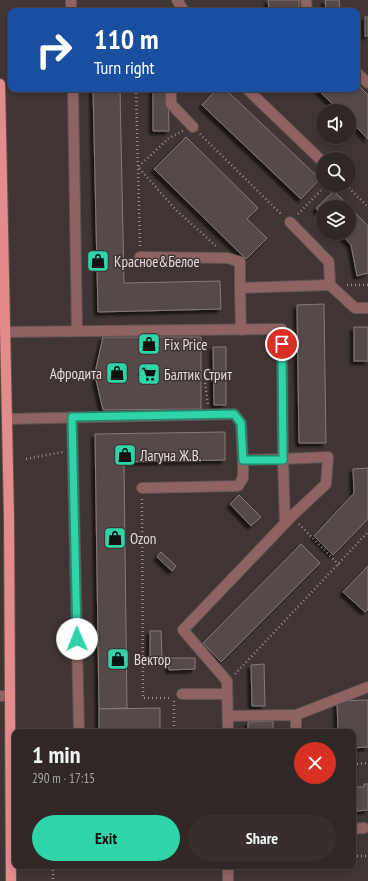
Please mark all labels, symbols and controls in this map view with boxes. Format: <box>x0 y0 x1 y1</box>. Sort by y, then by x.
text: 110 m <box>94 20 158 57</box>
icon: right <box>28 24 80 76</box>
text: Turn right <box>94 56 154 79</box>
map controls <box>316 104 356 240</box>
button: sound <box>316 104 356 144</box>
button: search <box>316 152 356 192</box>
button: layers <box>316 200 356 240</box>
shop icon: Красное&Белое <box>85 248 111 274</box>
place label: Красное&Белое <box>114 252 200 271</box>
pin <box>265 327 299 361</box>
shop icon: Fix Price <box>136 331 162 357</box>
icon: arrive <box>271 333 293 355</box>
place label: Fix Price <box>164 335 207 354</box>
shop icon: Афродита <box>104 360 130 386</box>
supermarket icon: Балтик Стрит <box>136 361 162 387</box>
place label: Афродита <box>50 364 102 383</box>
place label: Балтик Стрит <box>164 365 232 384</box>
shop icon: Лагуна Ж.В. <box>112 442 138 468</box>
place label: Лагуна Ж.В. <box>139 446 202 465</box>
shop icon: Ozon <box>102 525 128 551</box>
place label: Ozon <box>130 529 156 548</box>
position arrow <box>56 618 98 660</box>
shop icon: Вектор <box>105 646 131 672</box>
place label: Вектор <box>134 650 171 669</box>
text: 1 min <box>32 739 80 770</box>
button: close <box>294 742 336 784</box>
text: 290 m · 17:15 <box>32 770 95 787</box>
button: Exit <box>32 815 180 861</box>
button: Share <box>188 815 336 861</box>

